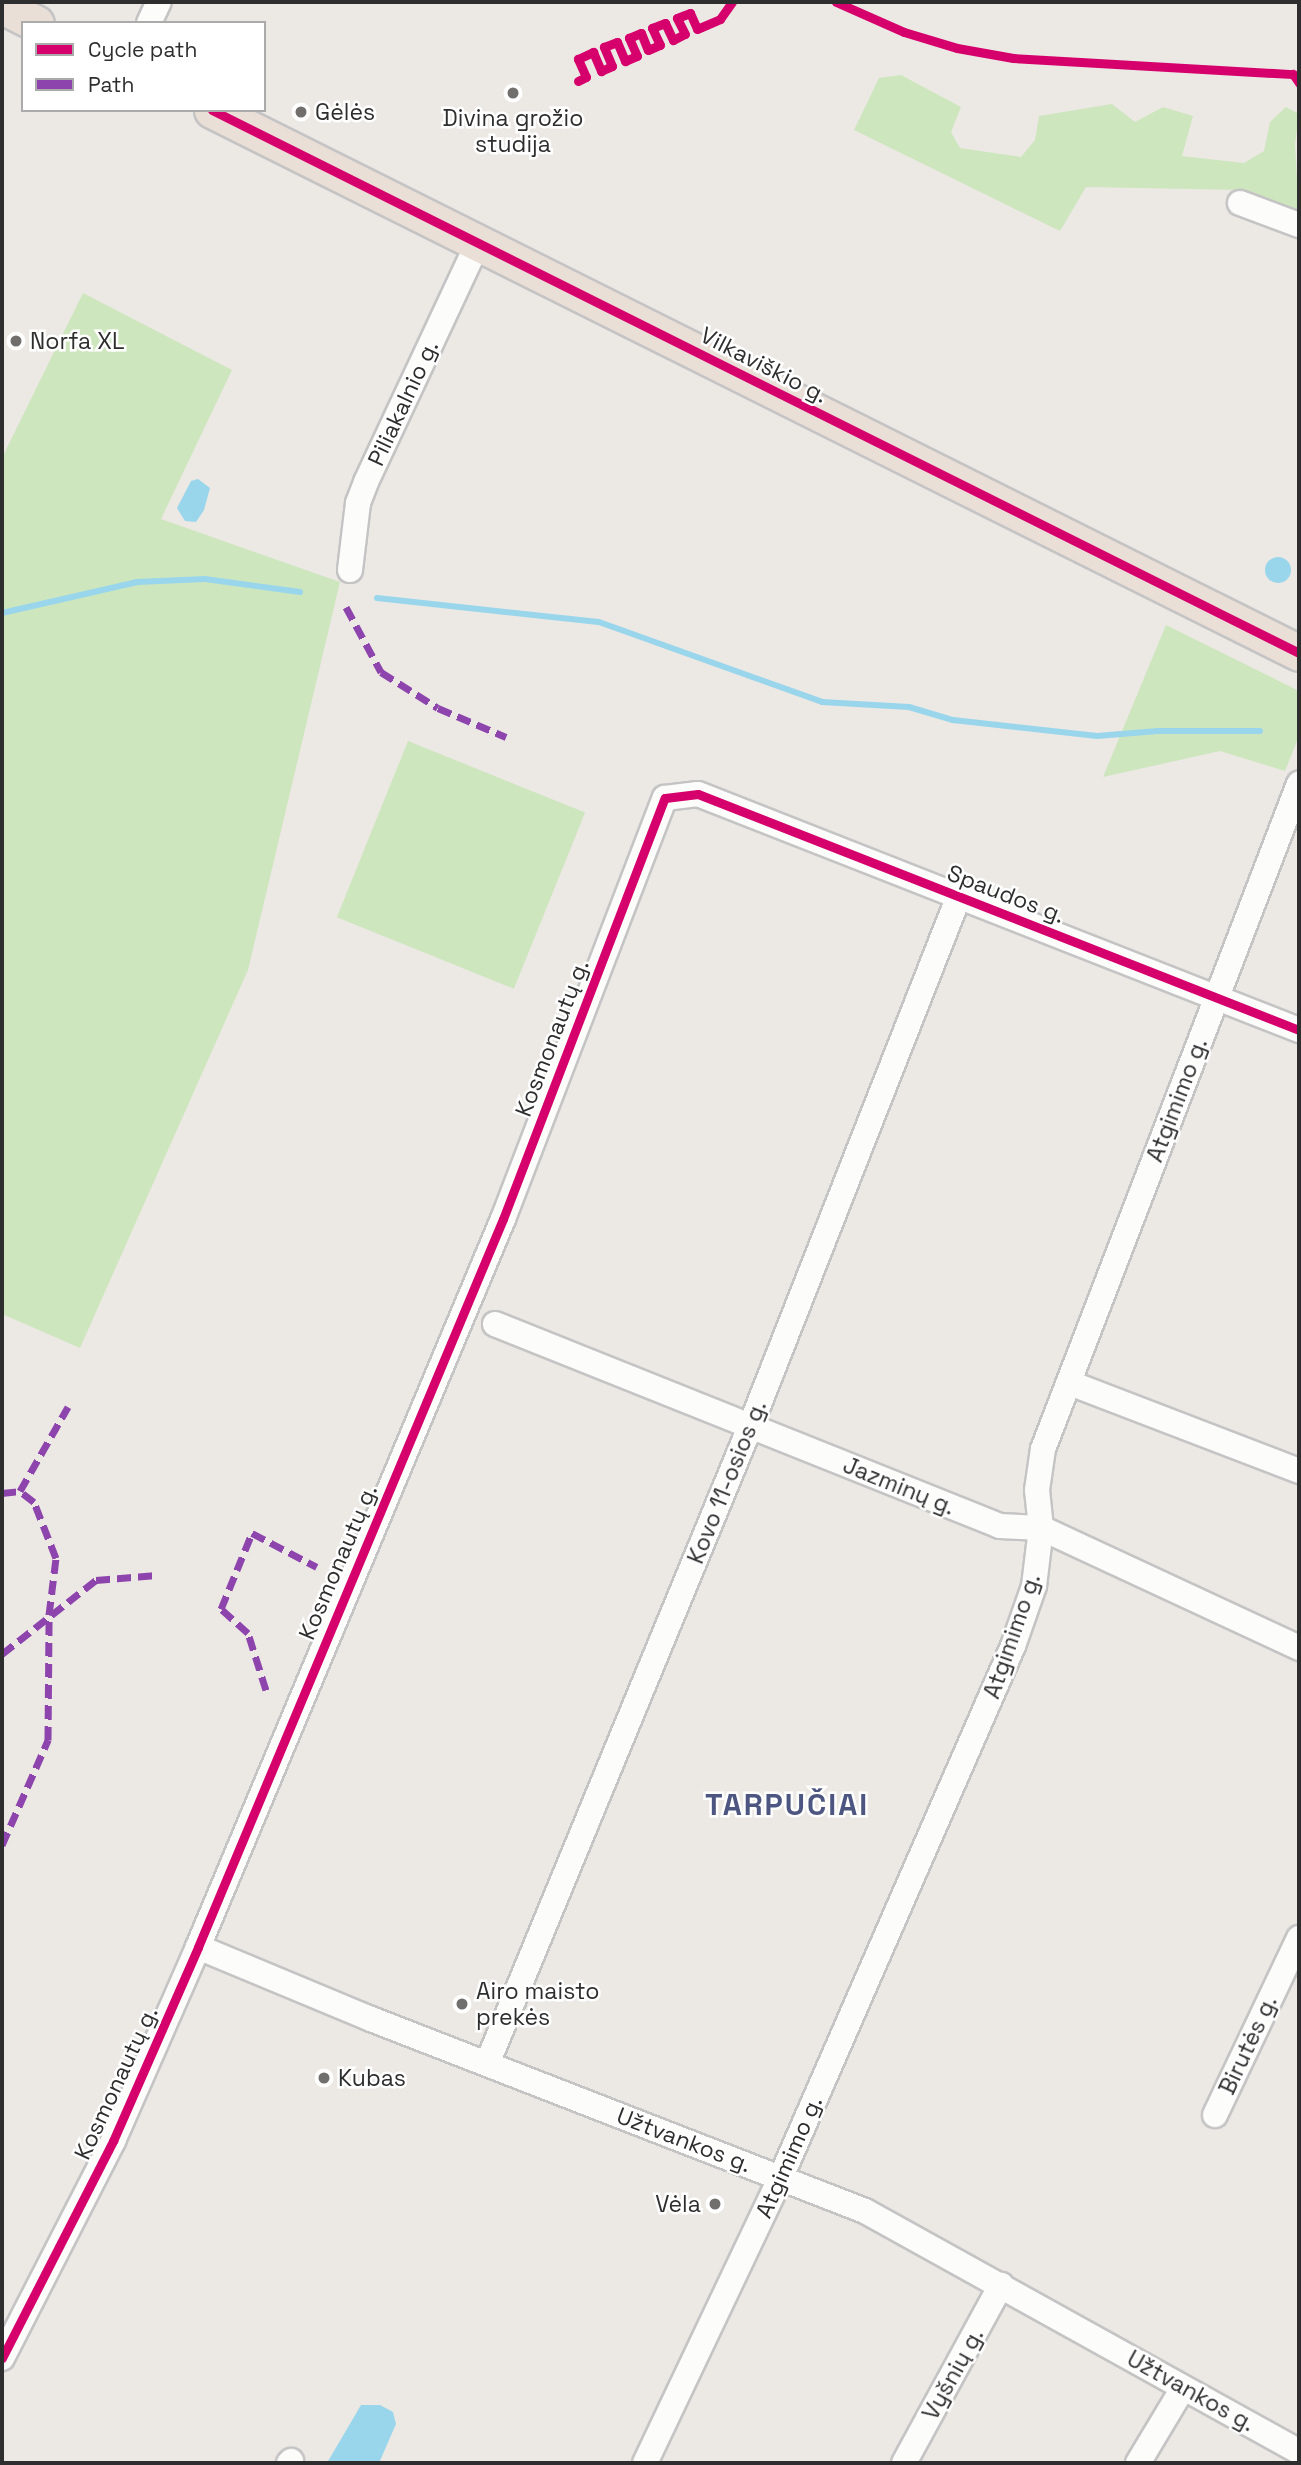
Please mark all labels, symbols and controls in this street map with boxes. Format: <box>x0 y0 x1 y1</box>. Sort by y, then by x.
legend <box>21 21 266 112</box>
text: Cycle path <box>88 36 197 63</box>
text: Path <box>88 71 134 98</box>
marker: Divina grožio studija <box>505 85 521 101</box>
place label: Gėlės <box>315 98 375 126</box>
marker: Gėlės <box>293 104 309 120</box>
place label: Divina grožio studija <box>443 104 583 158</box>
street label: Vilkaviškio g. <box>696 321 832 409</box>
place label: Norfa XL <box>30 327 124 355</box>
marker: Norfa XL <box>8 333 24 349</box>
street label: Piliakalnio g. <box>362 336 444 470</box>
street label: Spaudos g. <box>943 859 1069 929</box>
street label: Kosmonautų g. <box>509 955 595 1121</box>
street label: Atgimimo g. <box>1141 1034 1213 1166</box>
street label: Kovo 11-osios g. <box>682 1396 772 1568</box>
street label: Jazminų g. <box>839 1451 959 1521</box>
street label: Kosmonautų g. <box>293 1480 383 1644</box>
street label: Atgimimo g. <box>978 1570 1046 1702</box>
district label: TARPUČIAI <box>706 1787 868 1823</box>
place label: Airo maisto prekės <box>476 1977 599 2031</box>
street label: Birutės g. <box>1213 1991 1283 2099</box>
marker: Airo maisto prekės <box>454 1996 470 2012</box>
street label: Kosmonautų g. <box>68 2002 164 2164</box>
place label: Kubas <box>338 2064 406 2092</box>
marker: Kubas <box>316 2070 332 2086</box>
street label: Atgimimo g. <box>750 2092 828 2222</box>
street label: Užtvankos g. <box>613 2102 755 2178</box>
place label: Vėla <box>655 2190 701 2218</box>
marker: Vėla <box>707 2196 723 2212</box>
street label: Vyšnių g. <box>917 2323 989 2425</box>
street label: Užtvankos g. <box>1122 2345 1260 2437</box>

